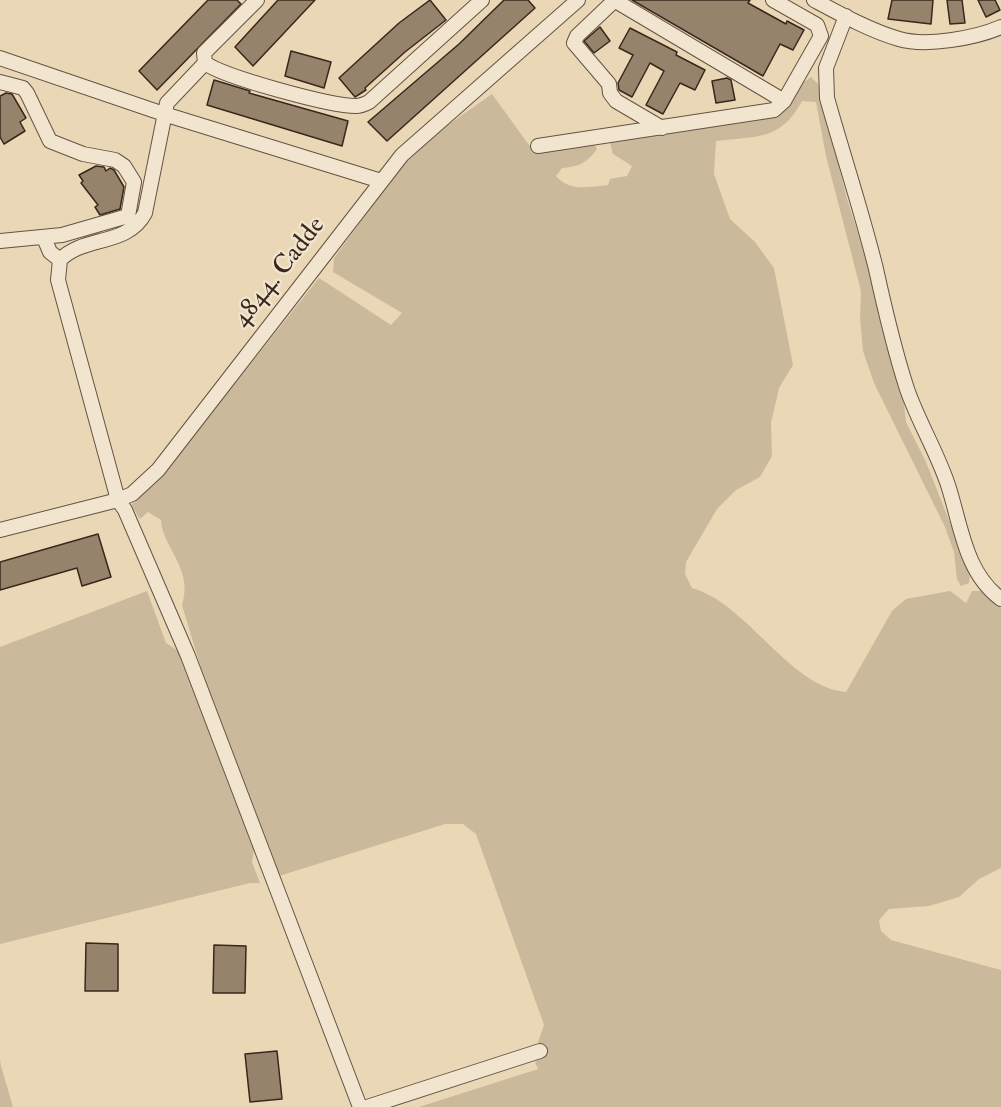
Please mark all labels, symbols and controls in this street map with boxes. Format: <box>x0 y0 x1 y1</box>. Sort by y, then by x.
street label: 4844. Cadde <box>227 212 333 334</box>

